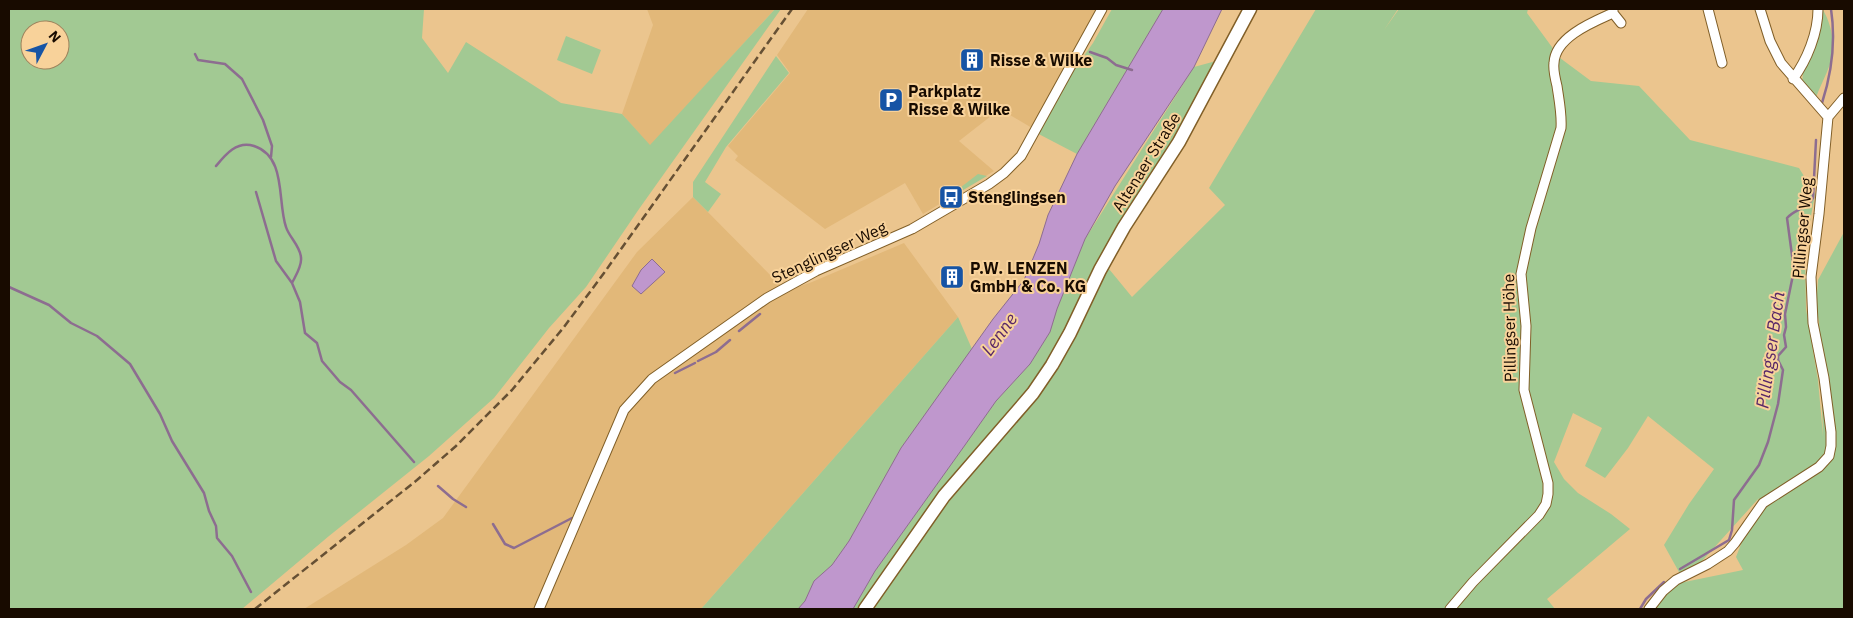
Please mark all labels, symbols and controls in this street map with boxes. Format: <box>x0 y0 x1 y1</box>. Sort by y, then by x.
north arrow <box>20 20 70 70</box>
text: N <box>45 27 65 46</box>
building icon: Risse & Wilke <box>959 47 985 73</box>
place label: Risse & Wilke <box>990 50 1092 70</box>
place label: Parkplatz Risse & Wilke <box>908 81 1010 119</box>
parking icon: Parkplatz Risse & Wilke <box>878 87 904 113</box>
street label: Altenaer Straße <box>1108 109 1185 215</box>
street label: Pillingser Weg <box>1788 176 1816 279</box>
bus stop icon: Stenglingsen <box>938 184 964 210</box>
place label: Stenglingsen <box>968 187 1066 207</box>
street label: Stenglingser Weg <box>768 216 890 287</box>
place label: P.W. LENZEN GmbH & Co. KG <box>970 258 1086 296</box>
building icon: P.W. LENZEN GmbH & Co. KG <box>939 264 965 290</box>
street label: Pillingser Höhe <box>1498 274 1520 382</box>
water label: Pillingser Bach <box>1750 290 1790 410</box>
water label: Lenne <box>976 308 1022 360</box>

